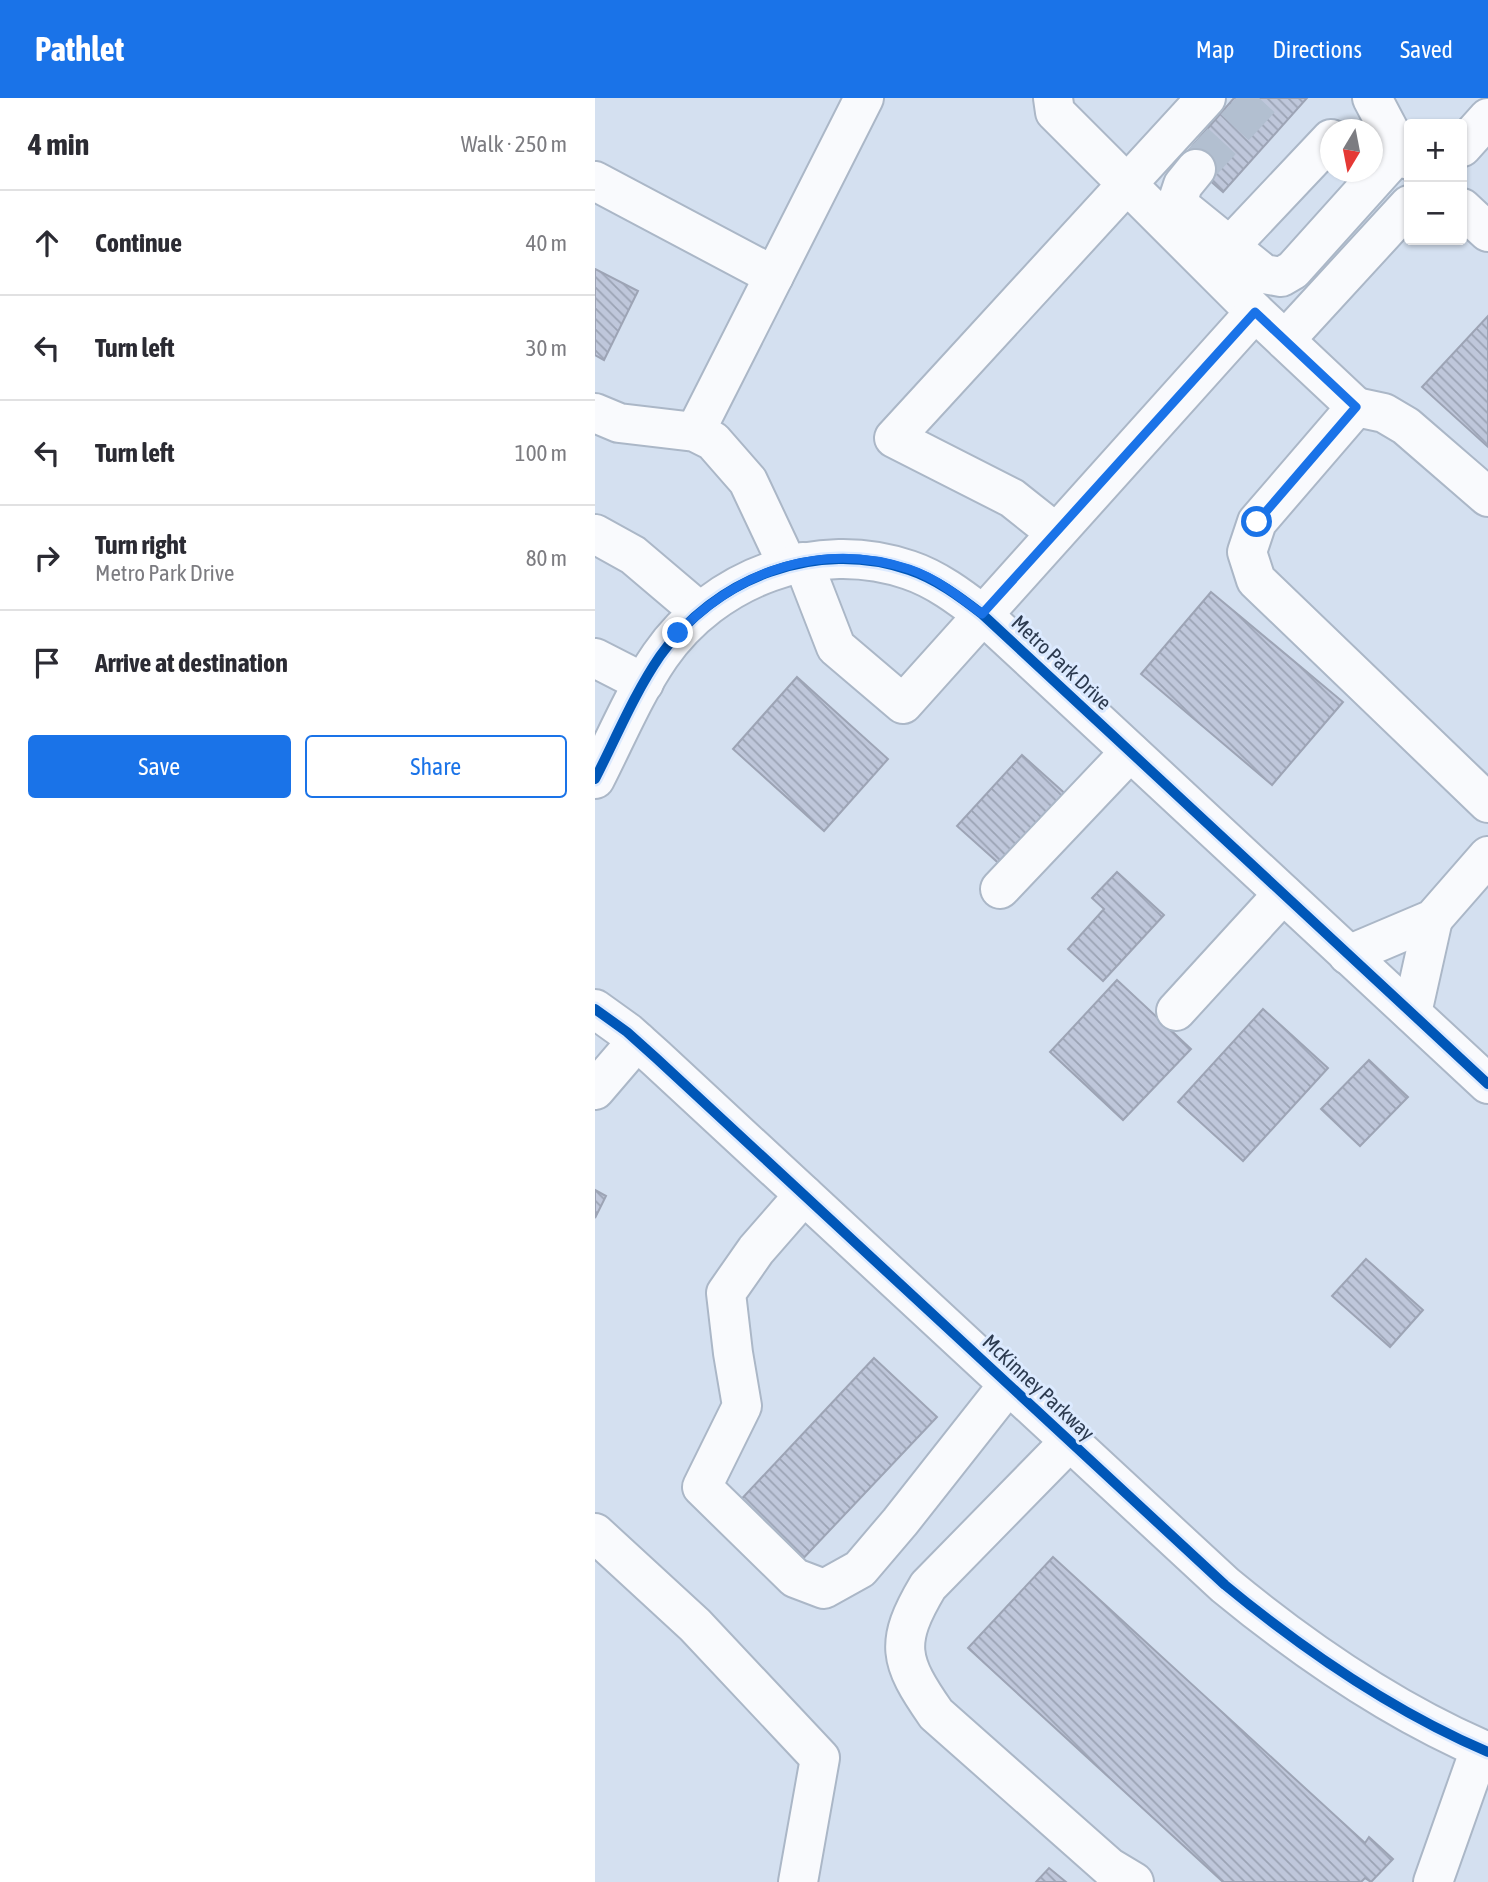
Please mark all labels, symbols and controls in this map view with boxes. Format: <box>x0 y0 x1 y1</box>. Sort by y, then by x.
text: Pathlet <box>35 30 124 68</box>
text: Map <box>1196 36 1234 63</box>
text: Directions <box>1272 36 1362 63</box>
text: Saved <box>1400 36 1453 63</box>
north arrow <box>1320 119 1383 182</box>
map controls <box>1404 119 1467 245</box>
button: + <box>1404 119 1467 182</box>
text: 4 min <box>28 127 89 161</box>
text: Walk · 250 m <box>461 131 567 157</box>
button: − <box>1404 182 1467 245</box>
icon: ahead <box>28 224 66 262</box>
text: Continue <box>95 228 182 258</box>
text: 40 m <box>526 230 567 256</box>
icon: left <box>28 329 66 367</box>
text: Turn left <box>95 333 175 363</box>
text: 30 m <box>526 335 567 361</box>
icon: left <box>28 434 66 472</box>
text: Turn left <box>95 438 175 468</box>
text: 100 m <box>515 440 567 466</box>
route start <box>1241 506 1272 537</box>
text: Turn right <box>95 530 186 560</box>
icon: right <box>28 539 66 577</box>
text: 80 m <box>526 545 567 571</box>
text: Metro Park Drive <box>95 560 234 586</box>
street label: Metro Park Drive <box>1007 610 1117 714</box>
route end <box>662 617 693 648</box>
icon: arrive <box>28 644 66 682</box>
text: Arrive at destination <box>95 648 288 678</box>
button: Save <box>28 735 291 798</box>
button: Share <box>305 735 567 798</box>
street label: McKinney Parkway <box>978 1329 1100 1445</box>

